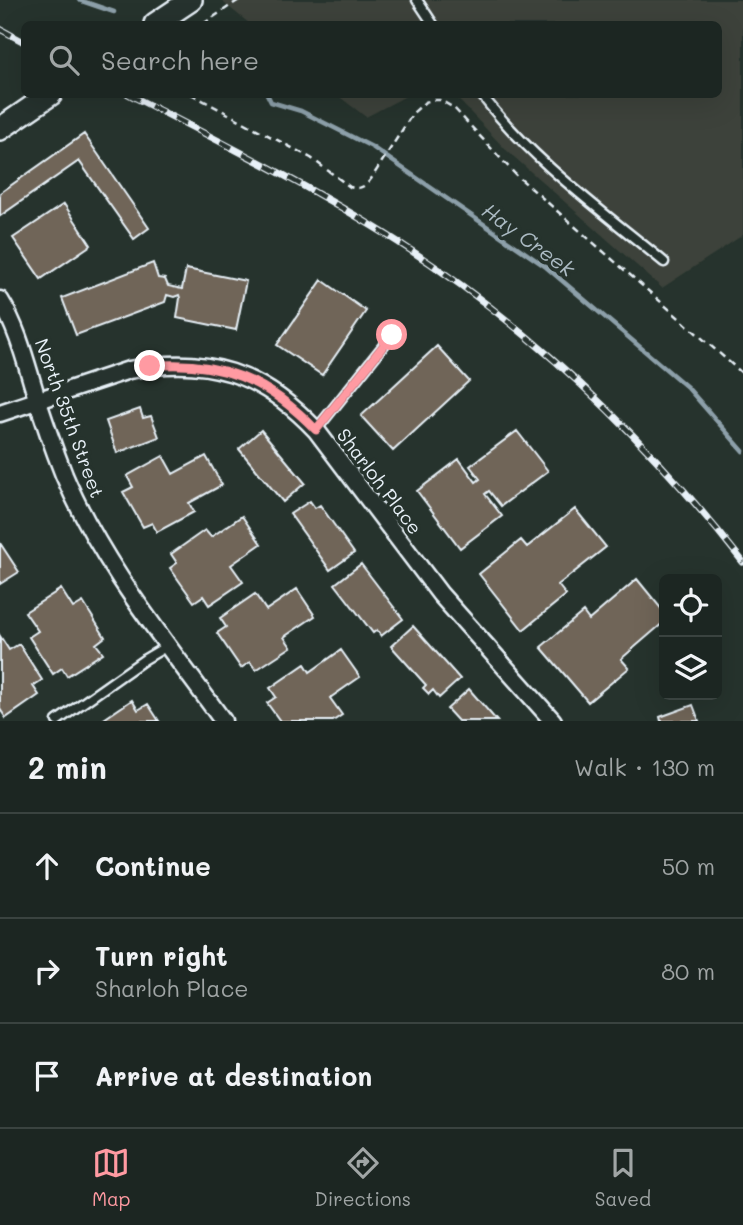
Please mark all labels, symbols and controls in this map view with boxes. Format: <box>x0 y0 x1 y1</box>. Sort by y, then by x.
search box <box>21 21 722 98</box>
icon: search <box>45 41 83 79</box>
text: Search here <box>101 43 259 77</box>
water label: Hay Creek <box>477 196 581 282</box>
route start <box>376 319 407 350</box>
street label: North 35th Street <box>30 335 110 501</box>
route end <box>134 350 165 381</box>
street label: Sharloh Place <box>332 423 428 539</box>
map controls <box>659 574 722 700</box>
button: locate <box>659 574 722 637</box>
button: layers <box>659 637 722 700</box>
text: 2 min <box>28 747 107 787</box>
text: Walk · 130 m <box>574 752 715 782</box>
icon: ahead <box>28 847 66 885</box>
text: Continue <box>95 849 211 883</box>
text: 50 m <box>662 851 715 881</box>
text: Turn right <box>95 939 228 973</box>
icon: right <box>28 952 66 990</box>
text: 80 m <box>661 956 715 986</box>
text: Sharloh Place <box>95 973 248 1003</box>
icon: arrive <box>28 1057 66 1095</box>
text: Arrive at destination <box>95 1059 372 1093</box>
tab: Map <box>92 1144 131 1211</box>
tab: Directions <box>314 1144 411 1211</box>
tab: Saved <box>595 1144 651 1211</box>

